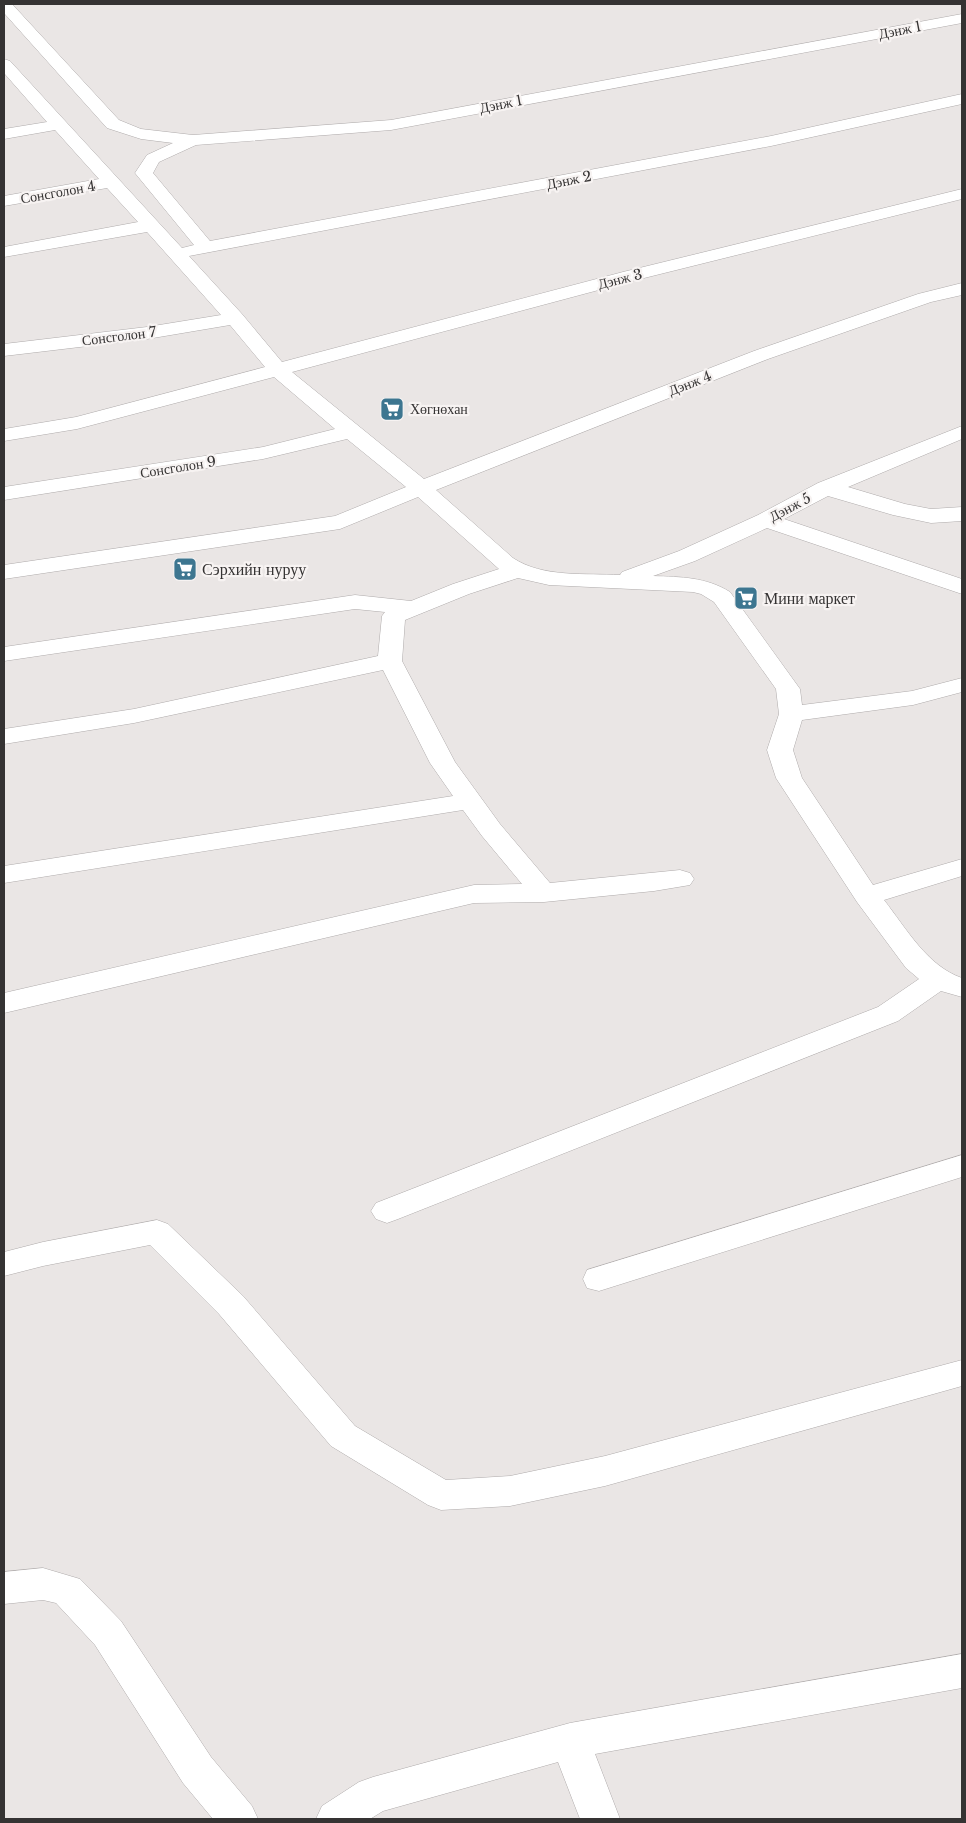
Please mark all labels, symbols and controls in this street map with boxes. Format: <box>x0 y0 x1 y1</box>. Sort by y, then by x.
street label: Дэнж 1 <box>877 17 923 43</box>
street label: Дэнж 1 <box>478 91 524 117</box>
street label: Дэнж 2 <box>545 167 593 193</box>
street label: Сонсголон 4 <box>19 177 97 207</box>
street label: Дэнж 3 <box>596 265 644 293</box>
street label: Сонсголон 7 <box>81 322 158 349</box>
street label: Дэнж 4 <box>666 367 714 399</box>
supermarket icon: Хөгнөхан <box>379 396 405 422</box>
place label: Хөгнөхан <box>410 400 468 418</box>
street label: Сонсголон 9 <box>139 452 217 482</box>
street label: Дэнж 5 <box>766 489 814 525</box>
supermarket icon: Сэрхийн нуруу <box>172 556 198 582</box>
place label: Сэрхийн нуруу <box>202 559 306 579</box>
supermarket icon: Мини маркет <box>733 585 759 611</box>
place label: Мини маркет <box>764 588 855 608</box>

